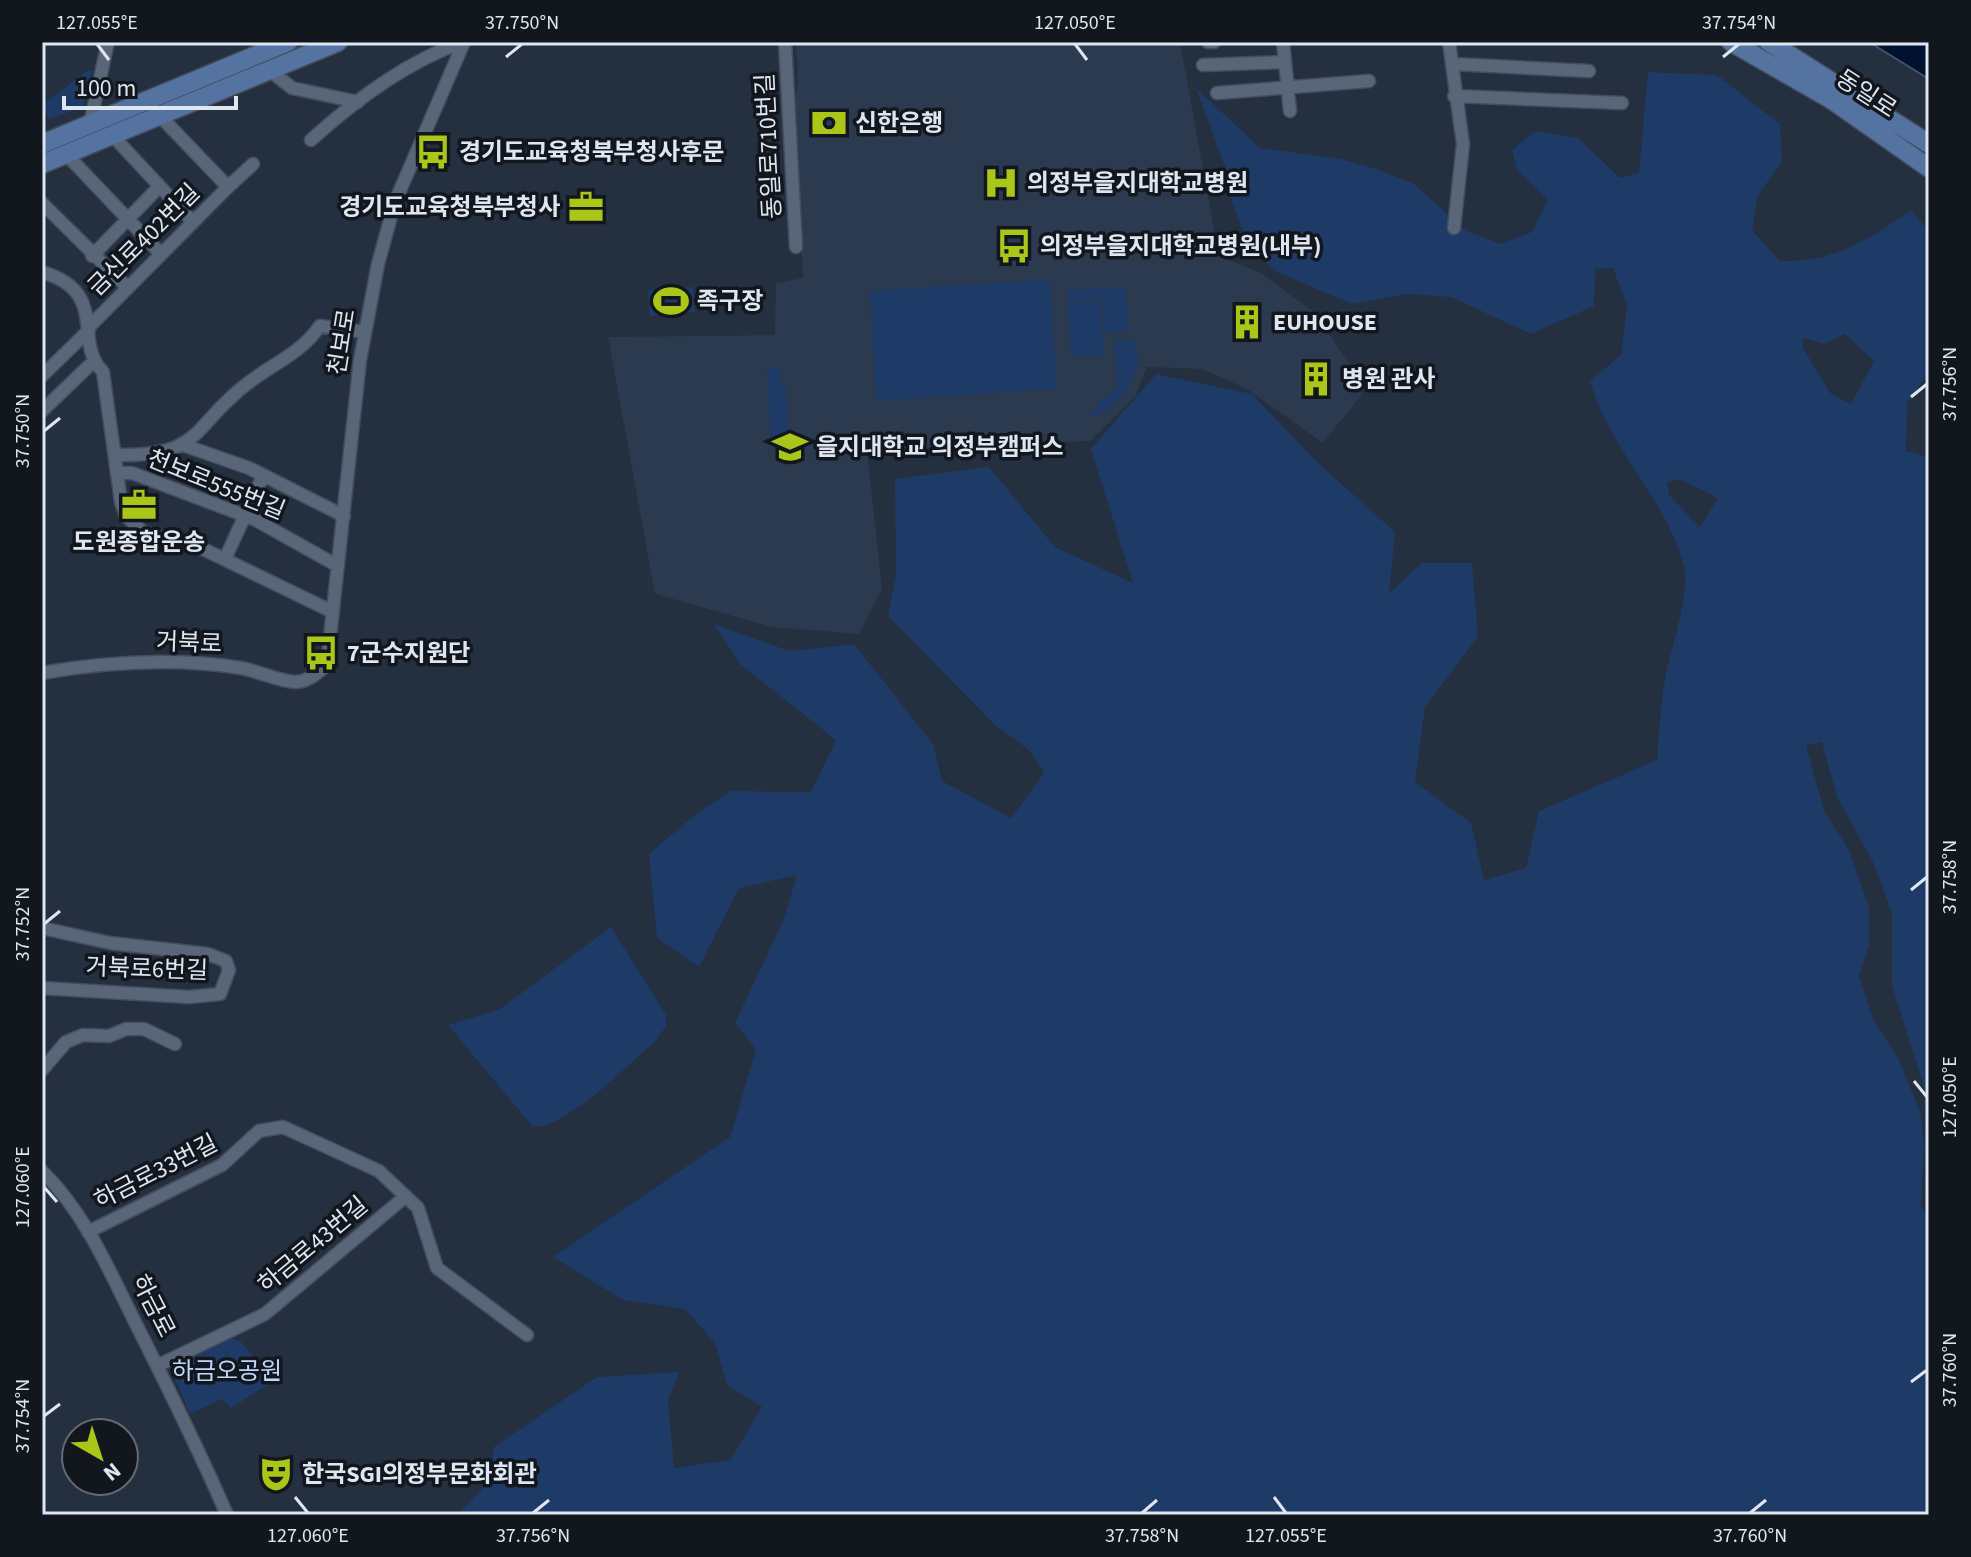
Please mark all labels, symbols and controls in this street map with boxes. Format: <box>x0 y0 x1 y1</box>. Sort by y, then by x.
text: 127.055°E <box>56 9 138 37</box>
text: 37.750°N <box>485 9 559 37</box>
text: 127.050°E <box>1034 9 1116 37</box>
text: 37.754°N <box>1702 9 1776 37</box>
scale bar <box>64 60 236 110</box>
street label: 동일로 <box>1829 61 1903 127</box>
text: 100 m <box>76 71 136 106</box>
street label: 동일로710번길 <box>748 72 790 220</box>
bank icon: 신한은행 <box>810 104 848 142</box>
place label: 신한은행 <box>855 106 943 141</box>
bus stop icon: 경기도교육청북부청사후문 <box>414 133 452 171</box>
place label: 경기도교육청북부청사후문 <box>459 135 724 170</box>
hospital icon: 의정부을지대학교병원 <box>982 164 1020 202</box>
place label: 의정부을지대학교병원 <box>1027 166 1248 201</box>
street label: 금신로402번길 <box>80 176 208 304</box>
office icon: 경기도교육청북부청사 <box>567 188 605 226</box>
place label: 경기도교육청북부청사 <box>339 190 560 225</box>
bus stop icon: 의정부을지대학교병원(내부) <box>995 227 1033 265</box>
place label: 의정부을지대학교병원(내부) <box>1040 229 1321 264</box>
sports icon: 족구장 <box>652 282 690 320</box>
place label: 족구장 <box>697 284 763 319</box>
building icon: EUHOUSE <box>1228 303 1266 341</box>
place label: EUHOUSE <box>1273 305 1377 340</box>
street label: 천보로 <box>320 307 364 377</box>
text: 37.756°N <box>1936 347 1964 421</box>
building icon: 병원 관사 <box>1297 360 1335 398</box>
place label: 병원 관사 <box>1342 362 1435 397</box>
text: 37.750°N <box>9 394 37 468</box>
school or university icon: 을지대학교 의정부캠퍼스 <box>771 428 809 466</box>
place label: 을지대학교 의정부캠퍼스 <box>816 430 1064 465</box>
street label: 천보로555번길 <box>142 441 290 529</box>
office icon: 도원종합운송 <box>120 486 158 524</box>
place label: 도원종합운송 <box>73 525 205 560</box>
street label: 거북로 <box>155 624 223 662</box>
bus stop icon: 7군수지원단 <box>302 634 340 672</box>
place label: 7군수지원단 <box>347 636 470 671</box>
text: 37.758°N <box>1936 840 1964 914</box>
text: 37.752°N <box>9 887 37 961</box>
street label: 거북로6번길 <box>85 949 209 989</box>
text: 127.050°E <box>1936 1056 1964 1138</box>
street label: 하금로33번길 <box>88 1126 224 1218</box>
text: 127.060°E <box>9 1146 37 1228</box>
street label: 하금로43번길 <box>250 1188 376 1302</box>
street label: 하금로 <box>122 1269 184 1343</box>
text: 37.760°N <box>1936 1333 1964 1407</box>
park label: 하금오공원 <box>172 1354 282 1389</box>
text: 37.754°N <box>9 1379 37 1453</box>
north arrow <box>60 1417 140 1497</box>
text: N <box>96 1455 128 1489</box>
theatre icon: 한국SGI의정부문화회관 <box>257 1455 295 1493</box>
place label: 한국SGI의정부문화회관 <box>302 1457 537 1492</box>
text: 127.060°E <box>267 1522 349 1550</box>
text: 37.756°N <box>496 1522 570 1550</box>
text: 37.758°N <box>1105 1522 1179 1550</box>
text: 127.055°E <box>1245 1522 1327 1550</box>
text: 37.760°N <box>1713 1522 1787 1550</box>

